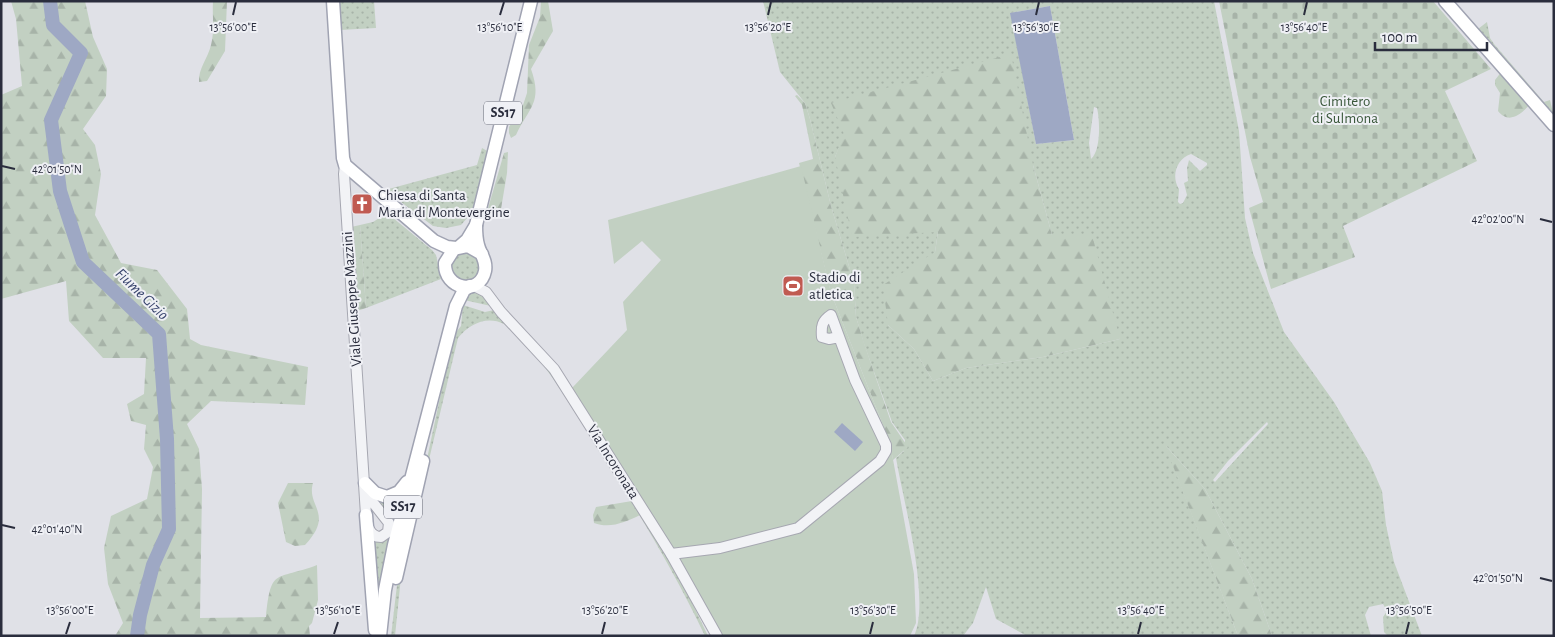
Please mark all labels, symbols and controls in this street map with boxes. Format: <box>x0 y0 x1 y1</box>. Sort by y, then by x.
scale bar <box>1375 20 1488 52</box>
text: 13°56'00"E <box>209 21 257 33</box>
text: 13°56'10"E <box>478 21 523 33</box>
text: 13°56'20"E <box>745 21 791 33</box>
text: 13°56'30"E <box>1013 21 1059 33</box>
text: 13°56'40"E <box>1281 21 1327 33</box>
text: 100 m <box>1382 30 1417 45</box>
park label: Cimitero di Sulmona <box>1312 94 1378 126</box>
road number: SS17 <box>484 102 522 125</box>
text: 42°01'50"N <box>32 163 82 175</box>
place label: Chiesa di Santa Maria di Montevergine <box>378 188 510 220</box>
church icon: Chiesa di Santa Maria di Montevergine <box>350 192 374 216</box>
text: 42°02'00"N <box>1472 213 1524 225</box>
street label: Viale Giuseppe Mazzini <box>340 231 364 367</box>
water label: Fiume Gizio <box>112 265 172 323</box>
place label: Stadio di atletica <box>809 270 860 302</box>
sports icon: Stadio di atletica <box>781 274 805 298</box>
street label: Via Incoronata <box>584 422 642 502</box>
road number: SS17 <box>384 496 422 518</box>
text: 42°01'40"N <box>32 523 82 535</box>
text: 42°01'50"N <box>1473 572 1523 584</box>
text: 13°56'00"E <box>46 604 94 616</box>
text: 13°56'10"E <box>316 604 361 616</box>
text: 13°56'20"E <box>582 604 628 616</box>
text: 13°56'30"E <box>850 604 896 616</box>
text: 13°56'40"E <box>1118 604 1164 616</box>
text: 13°56'50"E <box>1386 604 1432 616</box>

